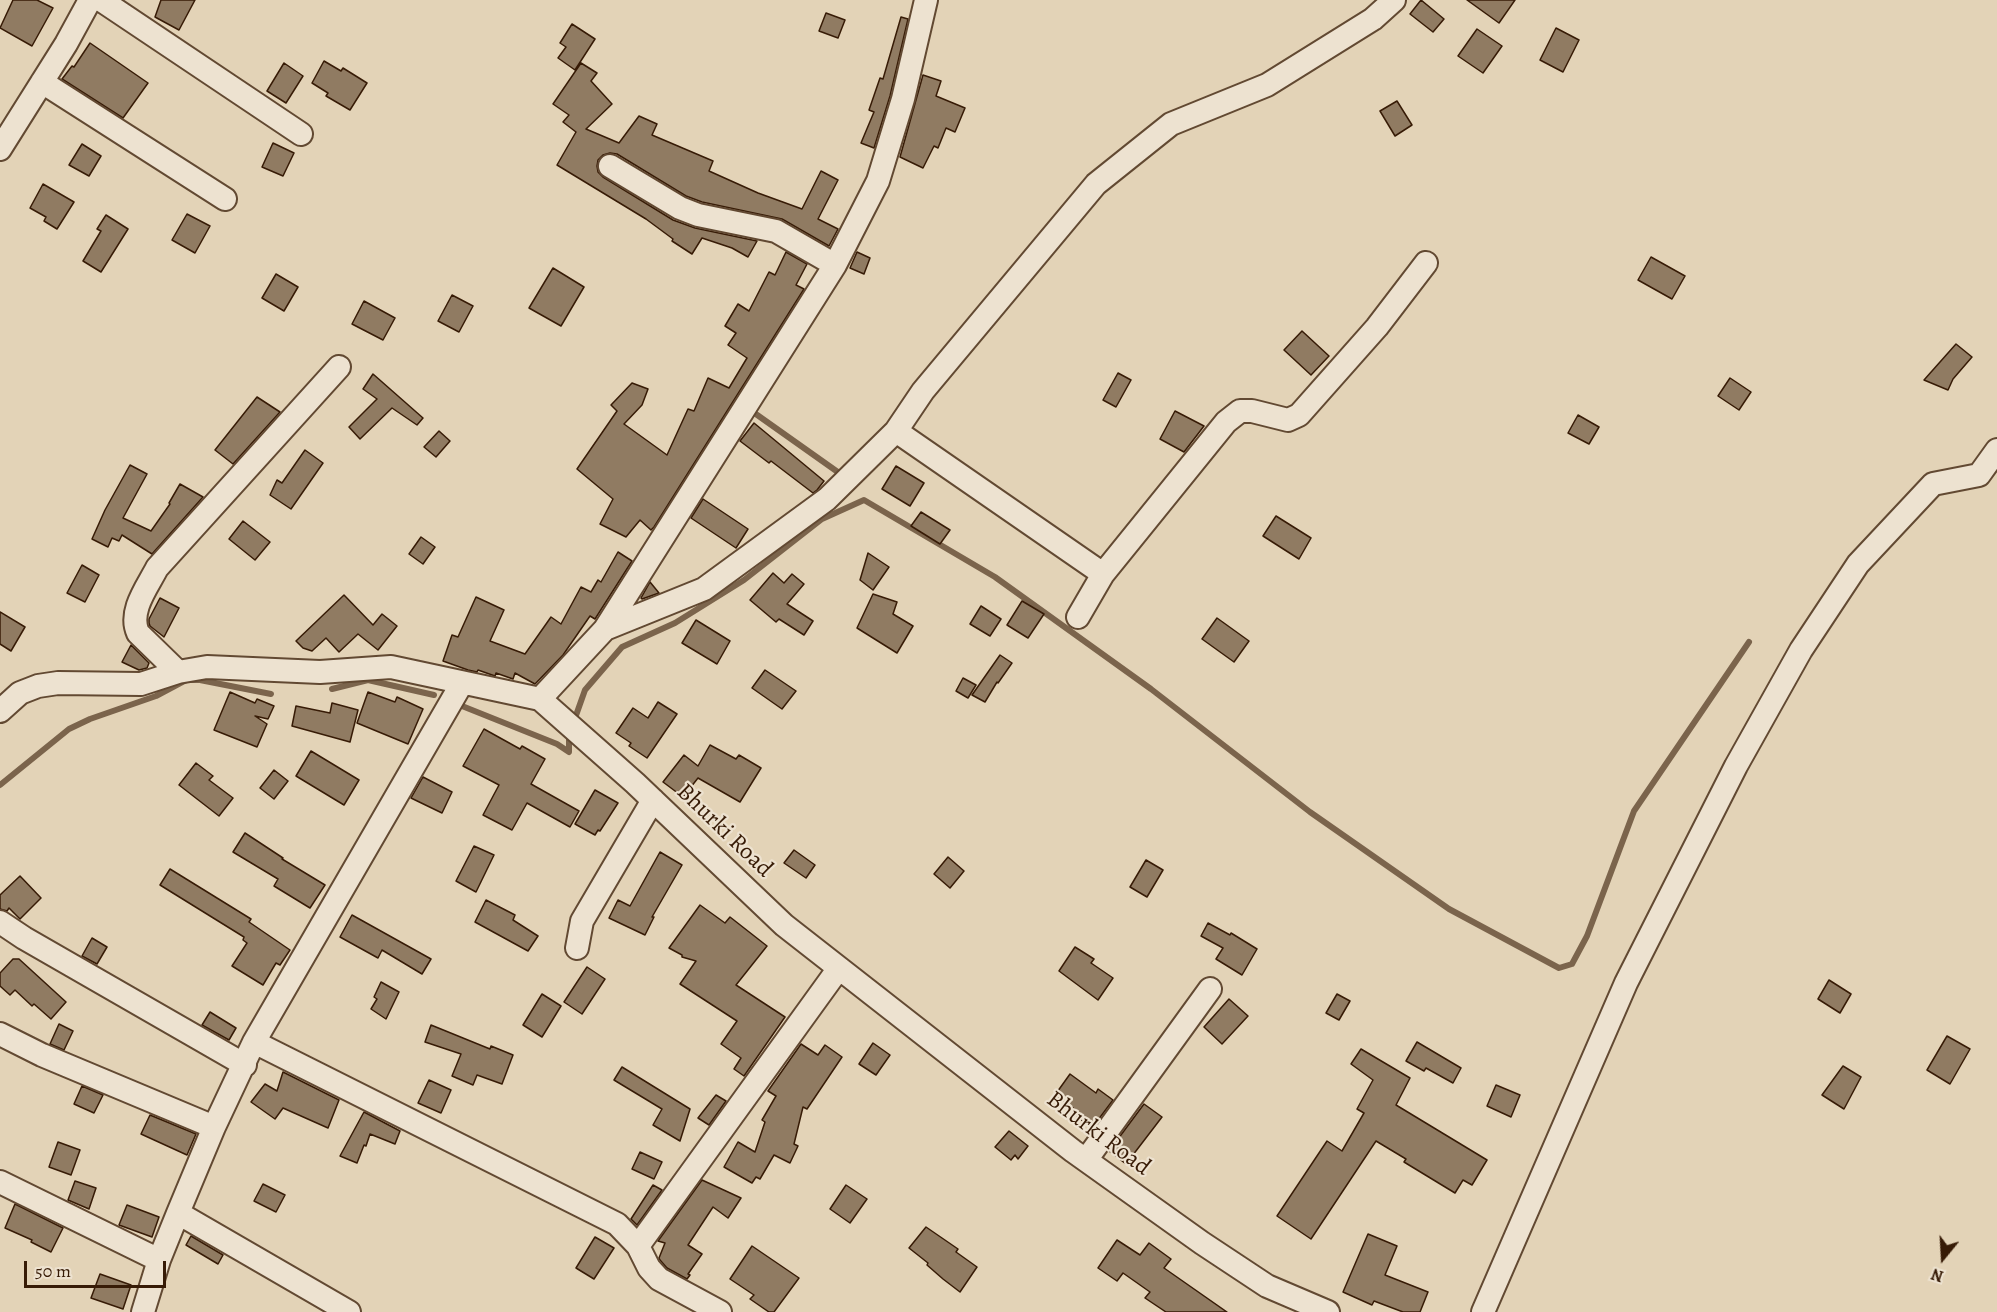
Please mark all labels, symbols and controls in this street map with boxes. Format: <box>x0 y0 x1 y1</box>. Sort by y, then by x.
street label: Bhurki Road <box>670 778 778 884</box>
street label: Bhurki Road <box>1040 1086 1156 1182</box>
north arrow <box>1913 1228 1973 1288</box>
scale bar <box>27 1249 170 1287</box>
text: 50 m <box>35 1259 71 1283</box>
text: N <box>1928 1263 1946 1287</box>

